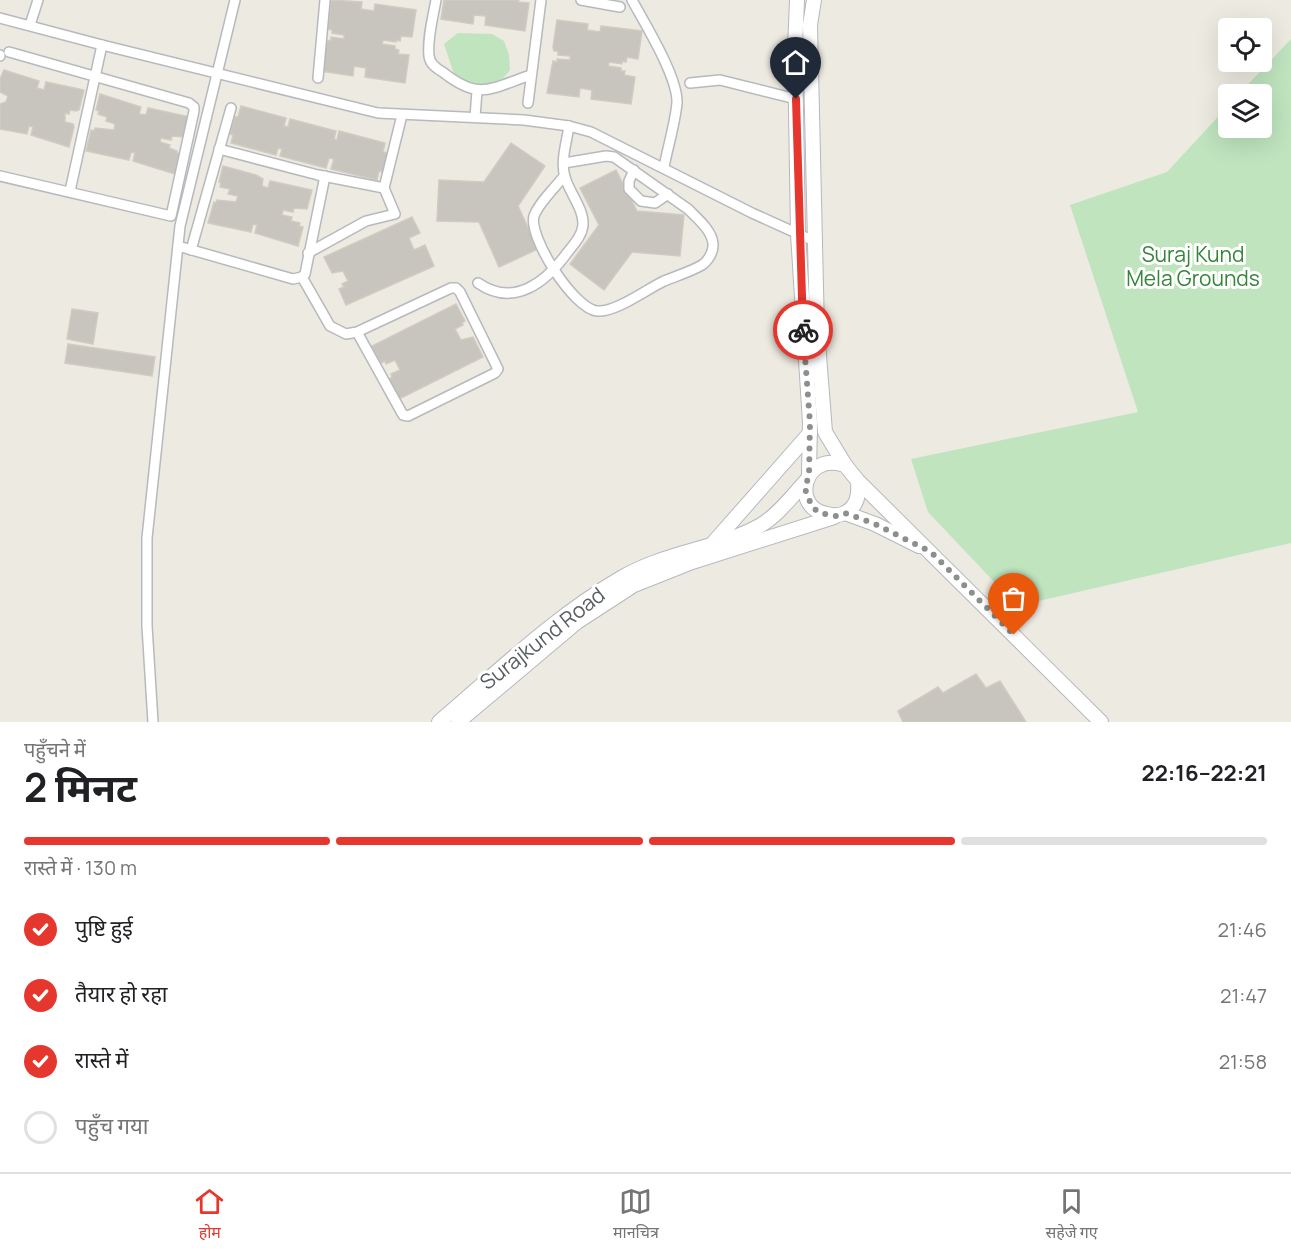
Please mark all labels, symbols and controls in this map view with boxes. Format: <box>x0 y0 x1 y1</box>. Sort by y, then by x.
map controls <box>1218 18 1272 138</box>
button: locate <box>1218 18 1272 72</box>
pin <box>770 37 821 99</box>
icon: home <box>779 46 812 79</box>
button: layers <box>1218 84 1272 138</box>
park label: Suraj Kund Mela Grounds <box>1126 240 1260 292</box>
courier <box>773 300 833 360</box>
icon: bike <box>787 314 820 347</box>
pin <box>988 573 1039 635</box>
street label: Surajkund Road <box>474 580 610 696</box>
icon: bag <box>997 582 1030 615</box>
text: पहुँचने में <box>24 736 86 763</box>
text: 22:16–22:21 <box>1142 758 1267 788</box>
text: 2 मिनट <box>24 760 137 814</box>
text: रास्ते में · 130 m <box>24 854 137 881</box>
icon: check <box>24 913 57 946</box>
text: पुष्टि हुई <box>75 913 133 943</box>
text: 21:46 <box>1218 916 1267 943</box>
icon: check <box>24 979 57 1012</box>
text: तैयार हो रहा <box>75 979 168 1009</box>
text: 21:47 <box>1220 982 1267 1009</box>
icon: check <box>24 1045 57 1078</box>
text: रास्ते में <box>75 1045 128 1075</box>
text: 21:58 <box>1219 1048 1267 1075</box>
text: पहुँच गया <box>75 1111 148 1141</box>
tab: होम <box>193 1185 226 1245</box>
tab: मानचित्र <box>613 1185 659 1245</box>
tab: सहेजे गए <box>1045 1185 1098 1245</box>

